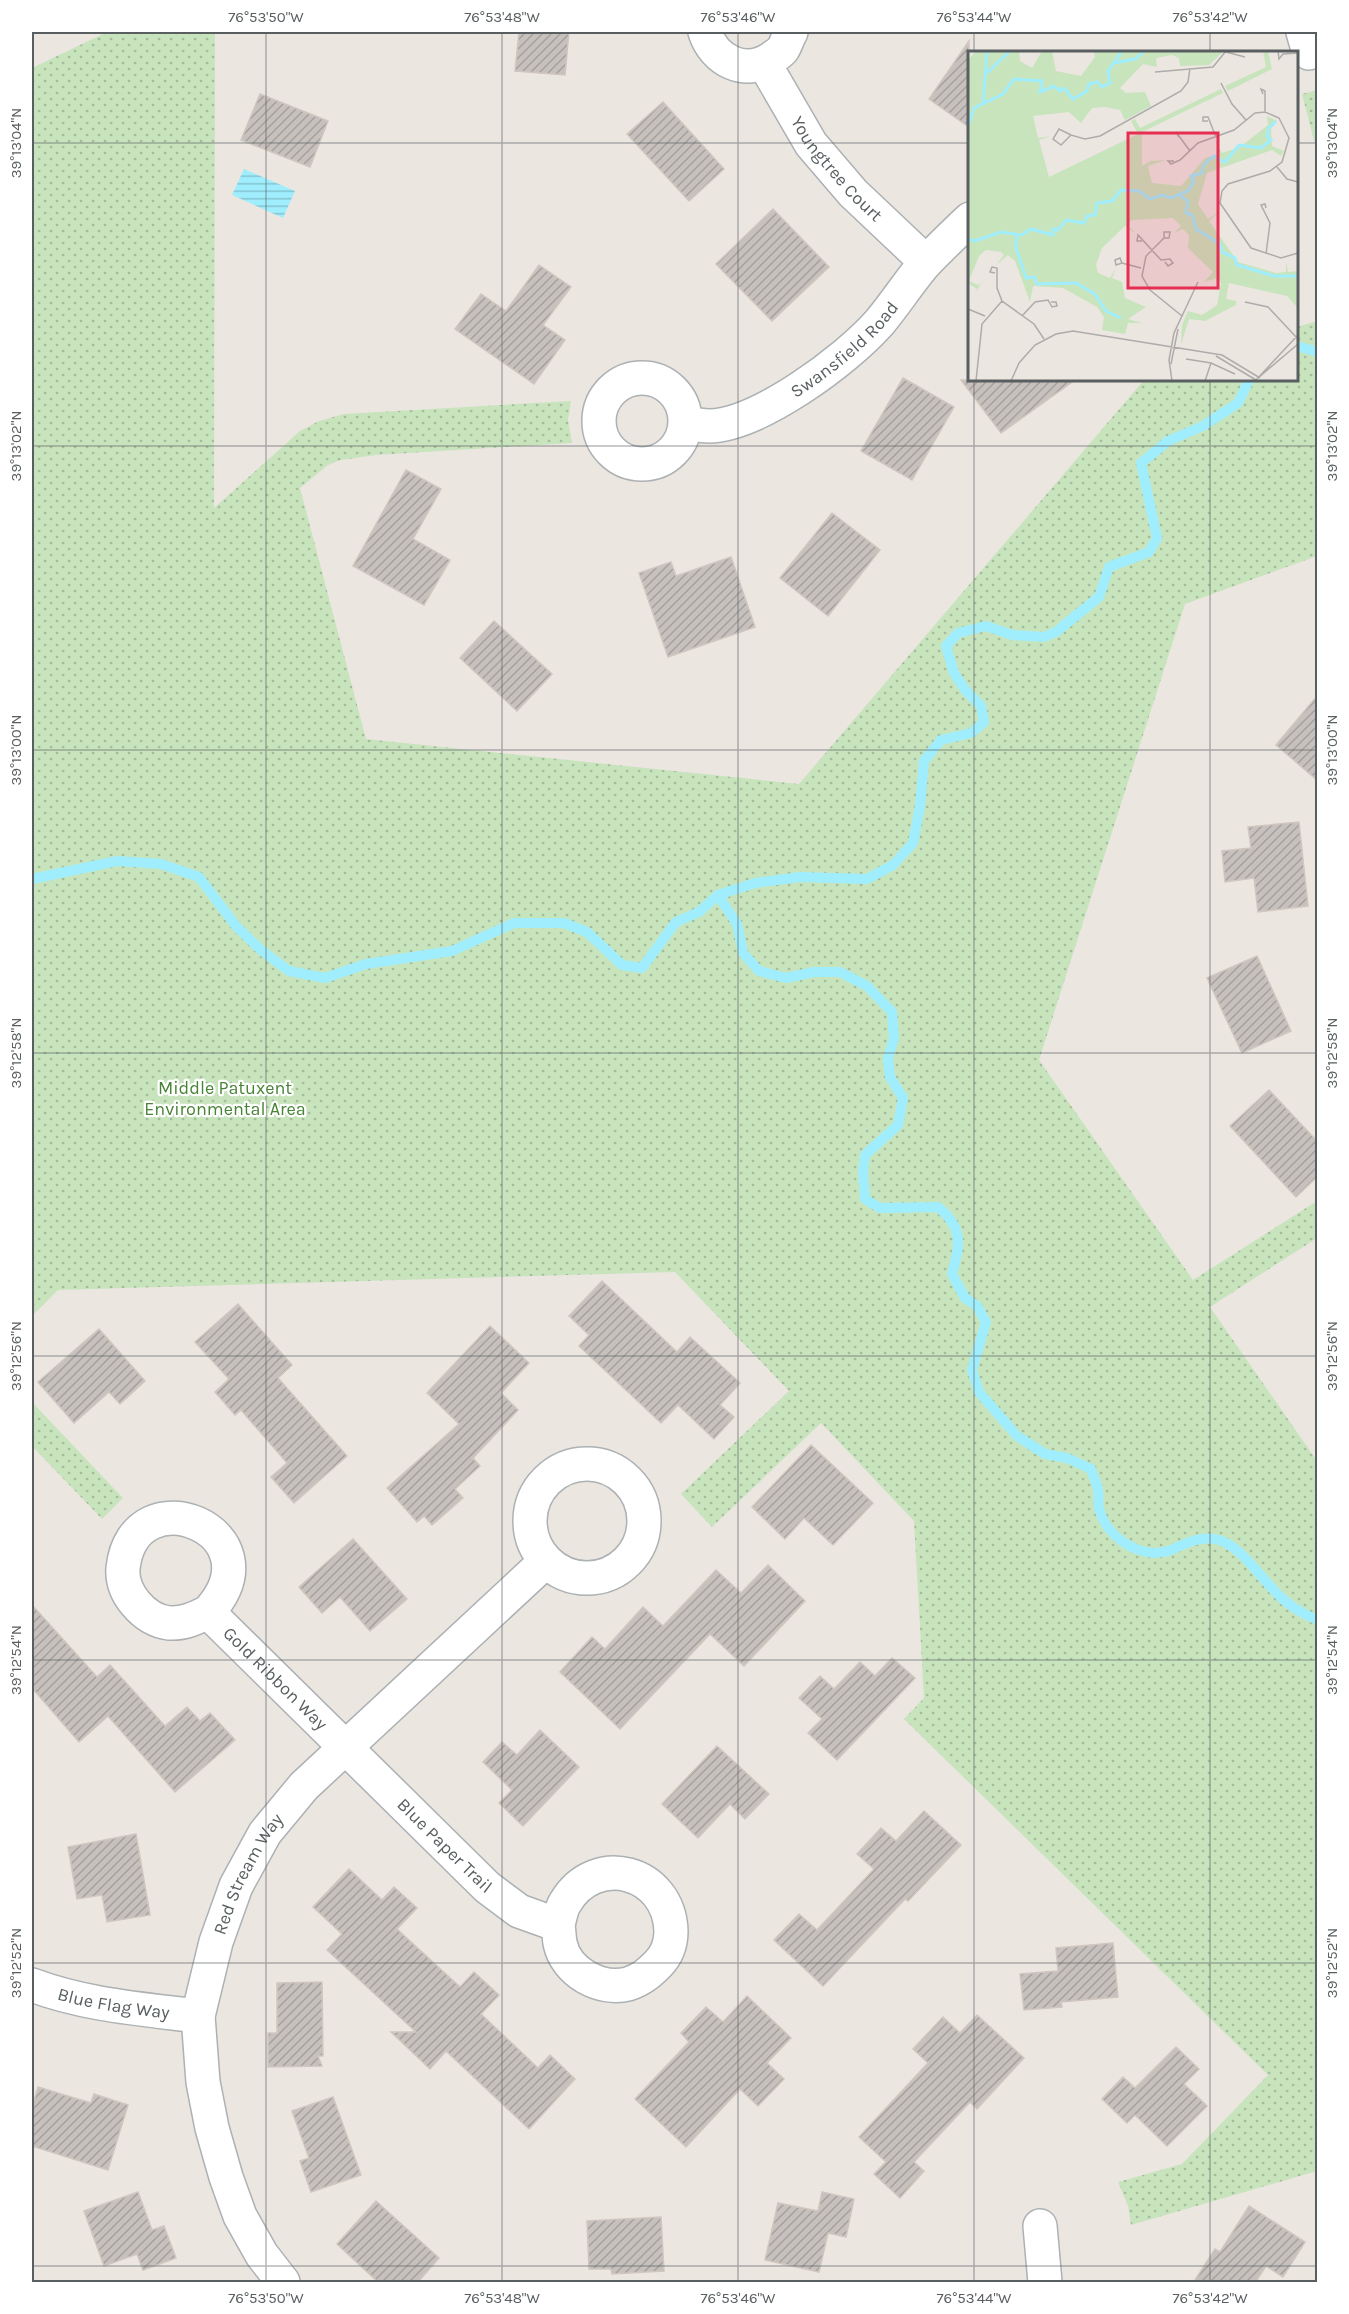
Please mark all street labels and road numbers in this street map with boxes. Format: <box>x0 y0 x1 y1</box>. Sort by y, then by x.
street label: Youngtree Court <box>786 112 887 226</box>
street label: Swansfield Road <box>786 297 903 402</box>
street label: Gold Ribbon Way <box>218 1622 333 1735</box>
street label: Blue Paper Trail <box>392 1794 497 1898</box>
street label: Red Stream Way <box>209 1808 288 1938</box>
street label: Blue Flag Way <box>55 1983 171 2024</box>

